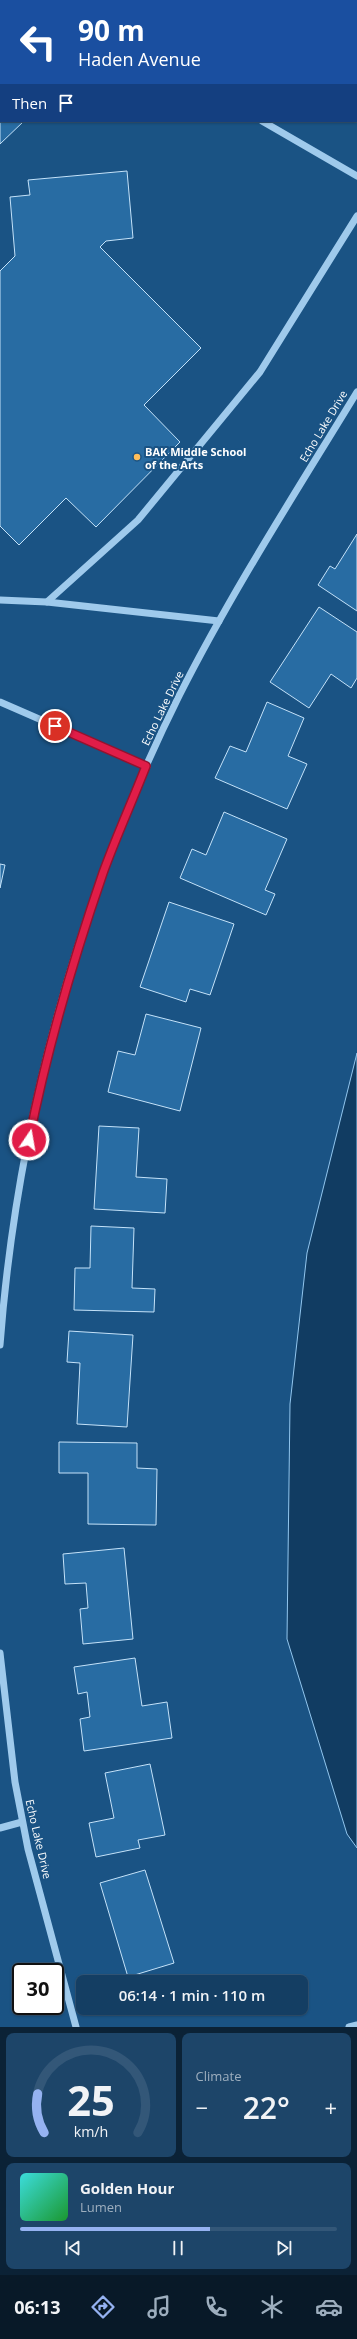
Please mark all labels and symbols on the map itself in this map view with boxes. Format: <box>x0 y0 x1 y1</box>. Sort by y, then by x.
street label: Echo Lake Drive <box>296 387 350 465</box>
place label: BAK Middle School of the Arts <box>145 444 246 472</box>
marker: BAK Middle School of the Arts <box>132 452 142 462</box>
street label: Echo Lake Drive <box>137 668 187 748</box>
pin <box>38 709 72 743</box>
position arrow <box>8 1119 50 1161</box>
street label: Echo Lake Drive <box>23 1798 55 1880</box>
speed limit sign: 30 <box>12 1963 64 2015</box>

